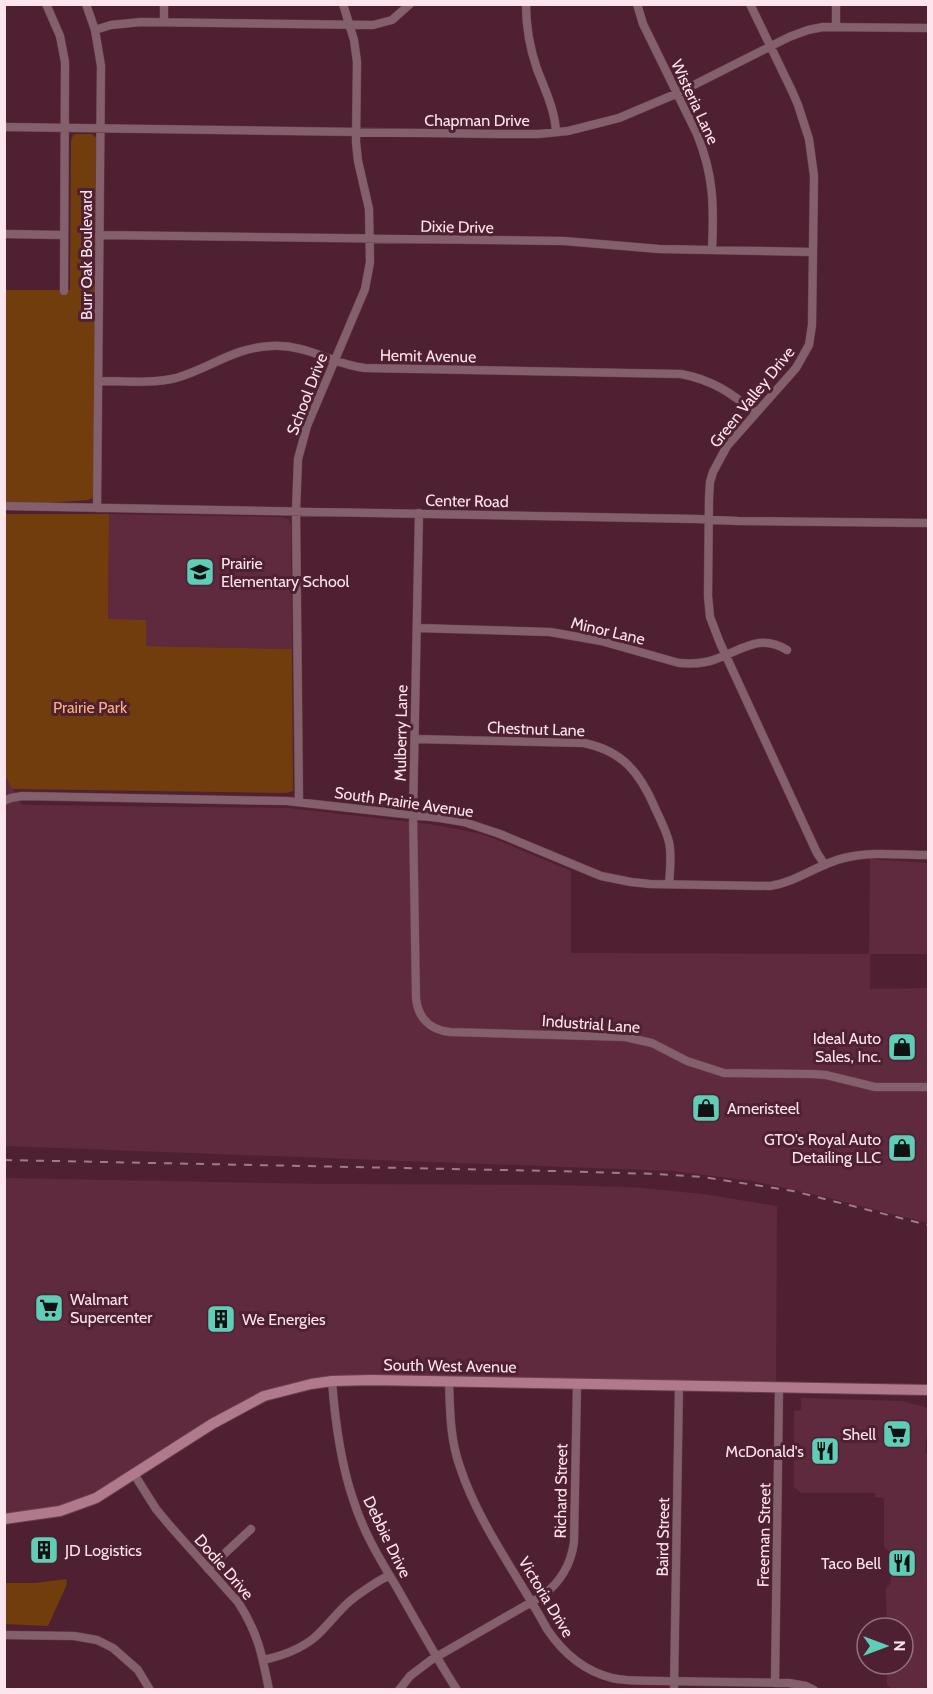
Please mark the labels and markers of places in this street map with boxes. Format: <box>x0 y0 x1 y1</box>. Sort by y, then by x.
place label: Prairie Elementary School <box>221 554 349 591</box>
school or university icon: Prairie Elementary School <box>184 556 216 588</box>
place label: Ideal Auto Sales, Inc. <box>813 1029 881 1066</box>
shop icon: Ideal Auto Sales, Inc. <box>886 1031 918 1063</box>
shop icon: Ameristeel <box>690 1092 722 1124</box>
place label: Ameristeel <box>727 1099 800 1118</box>
place label: GTO's Royal Auto Detailing LLC <box>764 1130 881 1167</box>
shop icon: GTO's Royal Auto Detailing LLC <box>886 1132 918 1164</box>
place label: Walmart Supercenter <box>70 1290 153 1327</box>
supermarket icon: Walmart Supercenter <box>33 1292 65 1324</box>
building icon: We Energies <box>205 1303 237 1335</box>
place label: We Energies <box>242 1310 326 1329</box>
supermarket icon: Shell <box>881 1418 913 1450</box>
place label: Shell <box>842 1425 876 1444</box>
restaurant icon: McDonald's <box>809 1435 841 1467</box>
place label: McDonald's <box>725 1442 804 1461</box>
building icon: JD Logistics <box>28 1534 60 1566</box>
place label: JD Logistics <box>64 1541 142 1560</box>
restaurant icon: Taco Bell <box>886 1547 918 1579</box>
place label: Taco Bell <box>821 1554 881 1573</box>

